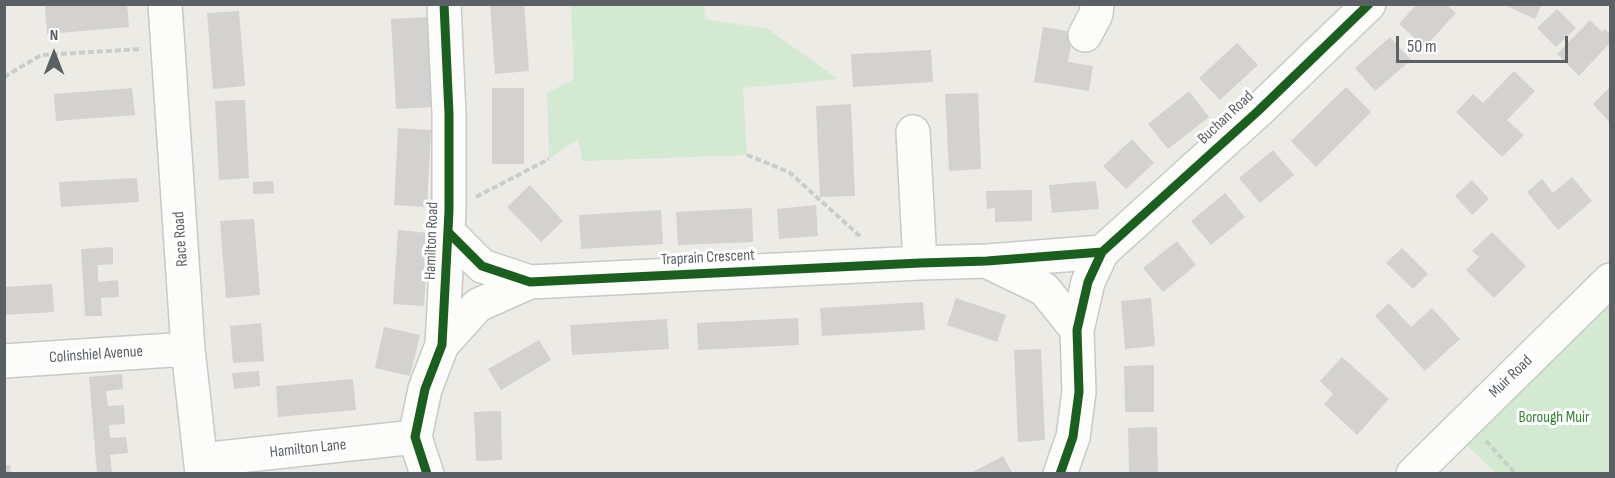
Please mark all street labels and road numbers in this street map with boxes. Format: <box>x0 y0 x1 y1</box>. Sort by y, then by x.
street label: Buchan Road <box>1194 87 1258 149</box>
street label: Hamilton Road <box>421 202 443 280</box>
street label: Race Road <box>169 211 193 267</box>
street label: Traprain Crescent <box>661 246 755 270</box>
street label: Colinshiel Avenue <box>48 342 144 368</box>
street label: Muir Road <box>1485 352 1537 402</box>
street label: Hamilton Lane <box>269 435 347 463</box>

